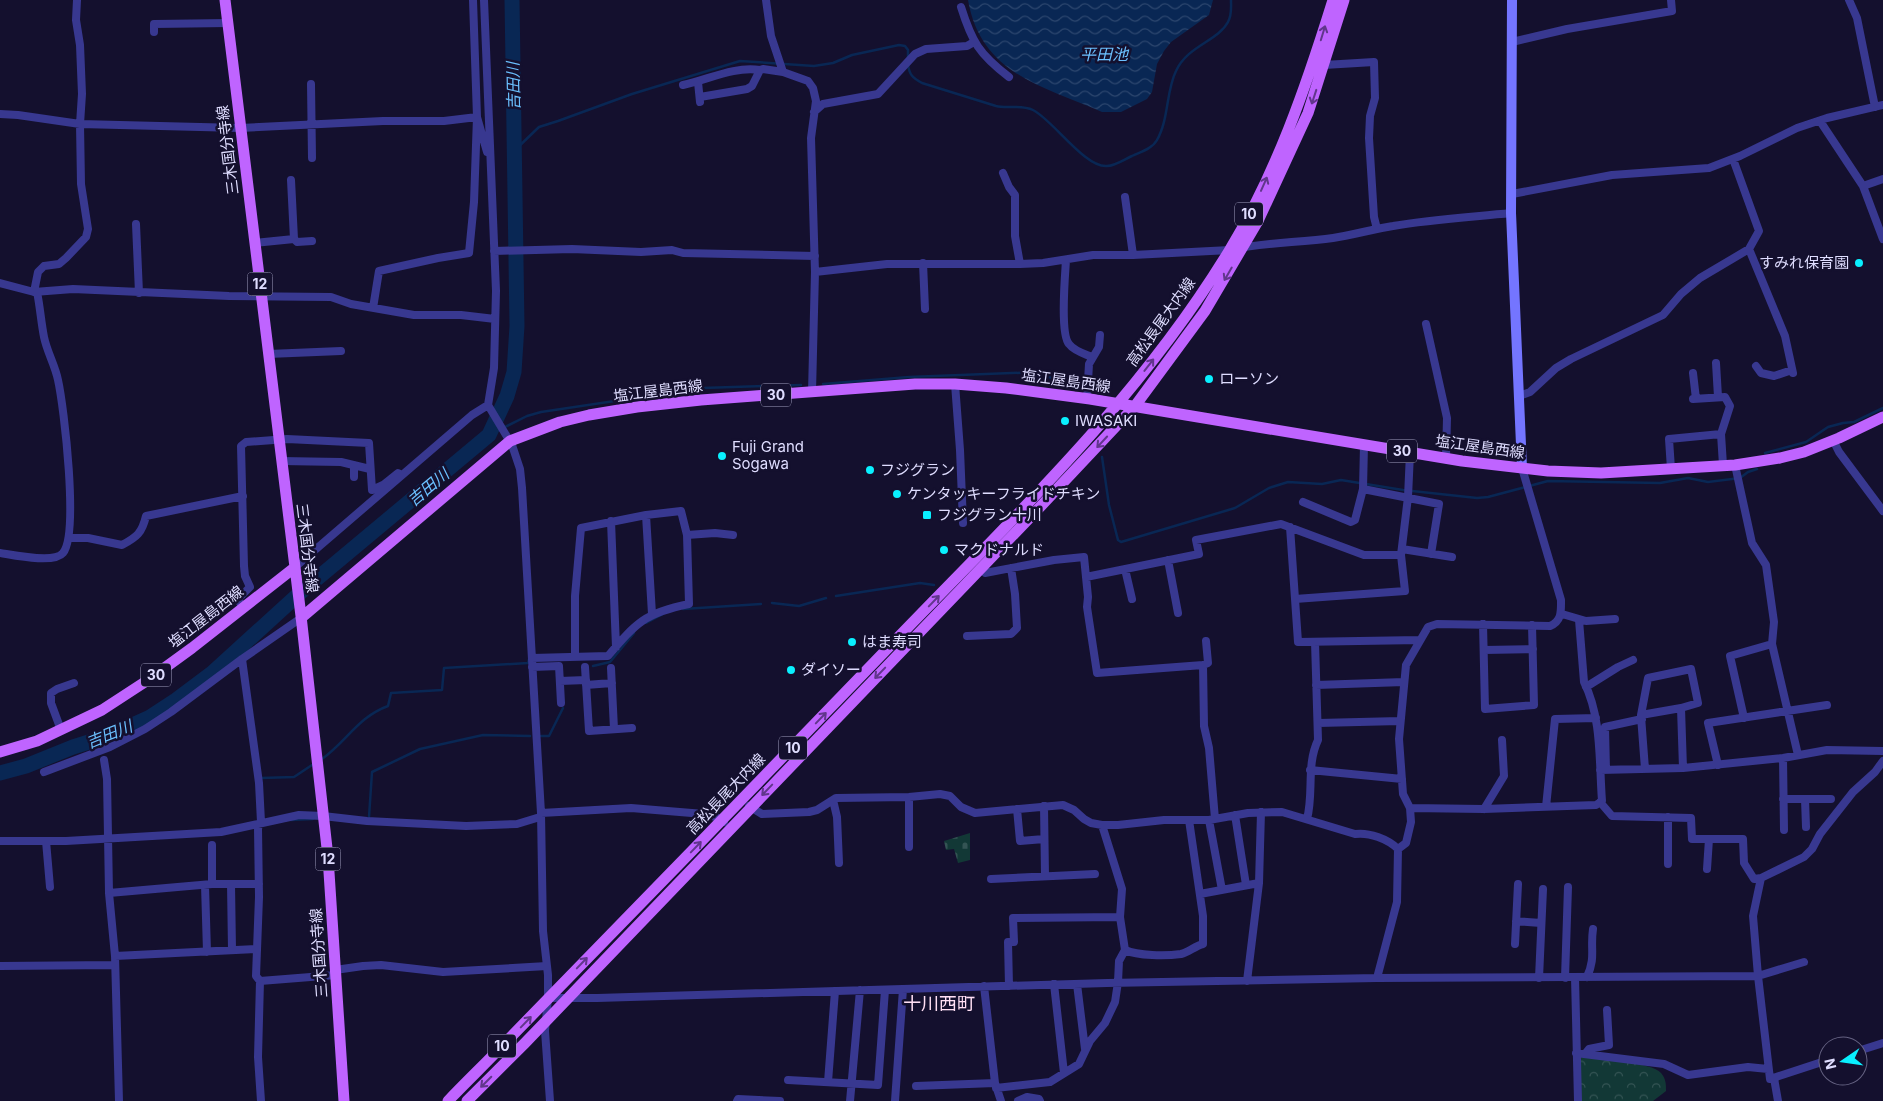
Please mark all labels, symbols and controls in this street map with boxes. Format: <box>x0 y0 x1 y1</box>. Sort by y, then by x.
one-way arrow <box>1318 25 1328 41</box>
water label: 平田池 <box>1080 44 1130 64</box>
water label: 吉田川 <box>503 60 523 110</box>
one-way arrow <box>1308 88 1318 104</box>
street label: 三木国分寺線 <box>213 104 242 196</box>
one-way arrow <box>1259 177 1269 192</box>
road number: 10 <box>1235 202 1263 225</box>
place label: すみれ保育園 <box>1759 253 1849 272</box>
marker: すみれ保育園 <box>1853 257 1865 269</box>
one-way arrow <box>1223 267 1233 282</box>
road number: 12 <box>248 272 272 296</box>
street label: 高松長尾大内線 <box>1122 274 1199 370</box>
one-way arrow <box>1143 359 1154 372</box>
street label: 塩江屋島西線 <box>1020 365 1112 396</box>
place label: ローソン <box>1219 369 1279 388</box>
marker: ローソン <box>1203 373 1215 385</box>
street label: 塩江屋島西線 <box>612 376 704 405</box>
road number: 30 <box>761 384 791 406</box>
place label: IWASAKI <box>1075 411 1137 430</box>
marker: IWASAKI <box>1059 415 1071 427</box>
street label: 塩江屋島西線 <box>1434 431 1526 462</box>
one-way arrow <box>1096 436 1108 448</box>
place label: Fuji Grand Sogawa <box>732 437 804 473</box>
road number: 30 <box>1387 440 1417 462</box>
marker: Fuji Grand Sogawa <box>716 450 728 462</box>
place label: フジグラン <box>880 460 955 479</box>
water label: 吉田川 <box>403 463 454 510</box>
marker: フジグラン <box>864 464 876 476</box>
place label: ケンタッキーフライドチキン <box>907 484 1100 503</box>
marker: ケンタッキーフライドチキン <box>891 488 903 500</box>
street label: 三木国分寺線 <box>293 502 322 594</box>
place label: フジグラン十川 <box>937 505 1042 524</box>
marker: フジグラン十川 <box>921 509 933 521</box>
place label: マクドナルド <box>954 540 1044 559</box>
marker: マクドナルド <box>938 544 950 556</box>
street label: 塩江屋島西線 <box>164 581 247 652</box>
one-way arrow <box>928 595 940 607</box>
place label: はま寿司 <box>862 632 922 651</box>
marker: はま寿司 <box>846 636 858 648</box>
place label: ダイソー <box>801 660 861 679</box>
road number: 30 <box>141 664 171 686</box>
marker: ダイソー <box>785 664 797 676</box>
one-way arrow <box>874 666 886 679</box>
one-way arrow <box>815 712 827 724</box>
water label: 吉田川 <box>83 715 137 752</box>
road number: 10 <box>779 736 807 760</box>
street label: 高松長尾大内線 <box>682 749 769 838</box>
one-way arrow <box>761 783 773 796</box>
one-way arrow <box>689 841 702 853</box>
road number: 12 <box>316 848 340 871</box>
street label: 三木国分寺線 <box>306 907 331 999</box>
one-way arrow <box>576 957 588 970</box>
district label: 十川西町 <box>903 993 975 1014</box>
one-way arrow <box>520 1015 532 1028</box>
road number: 10 <box>488 1034 516 1058</box>
north arrow <box>1818 1036 1868 1086</box>
text: N <box>1820 1057 1839 1071</box>
one-way arrow <box>480 1076 492 1088</box>

